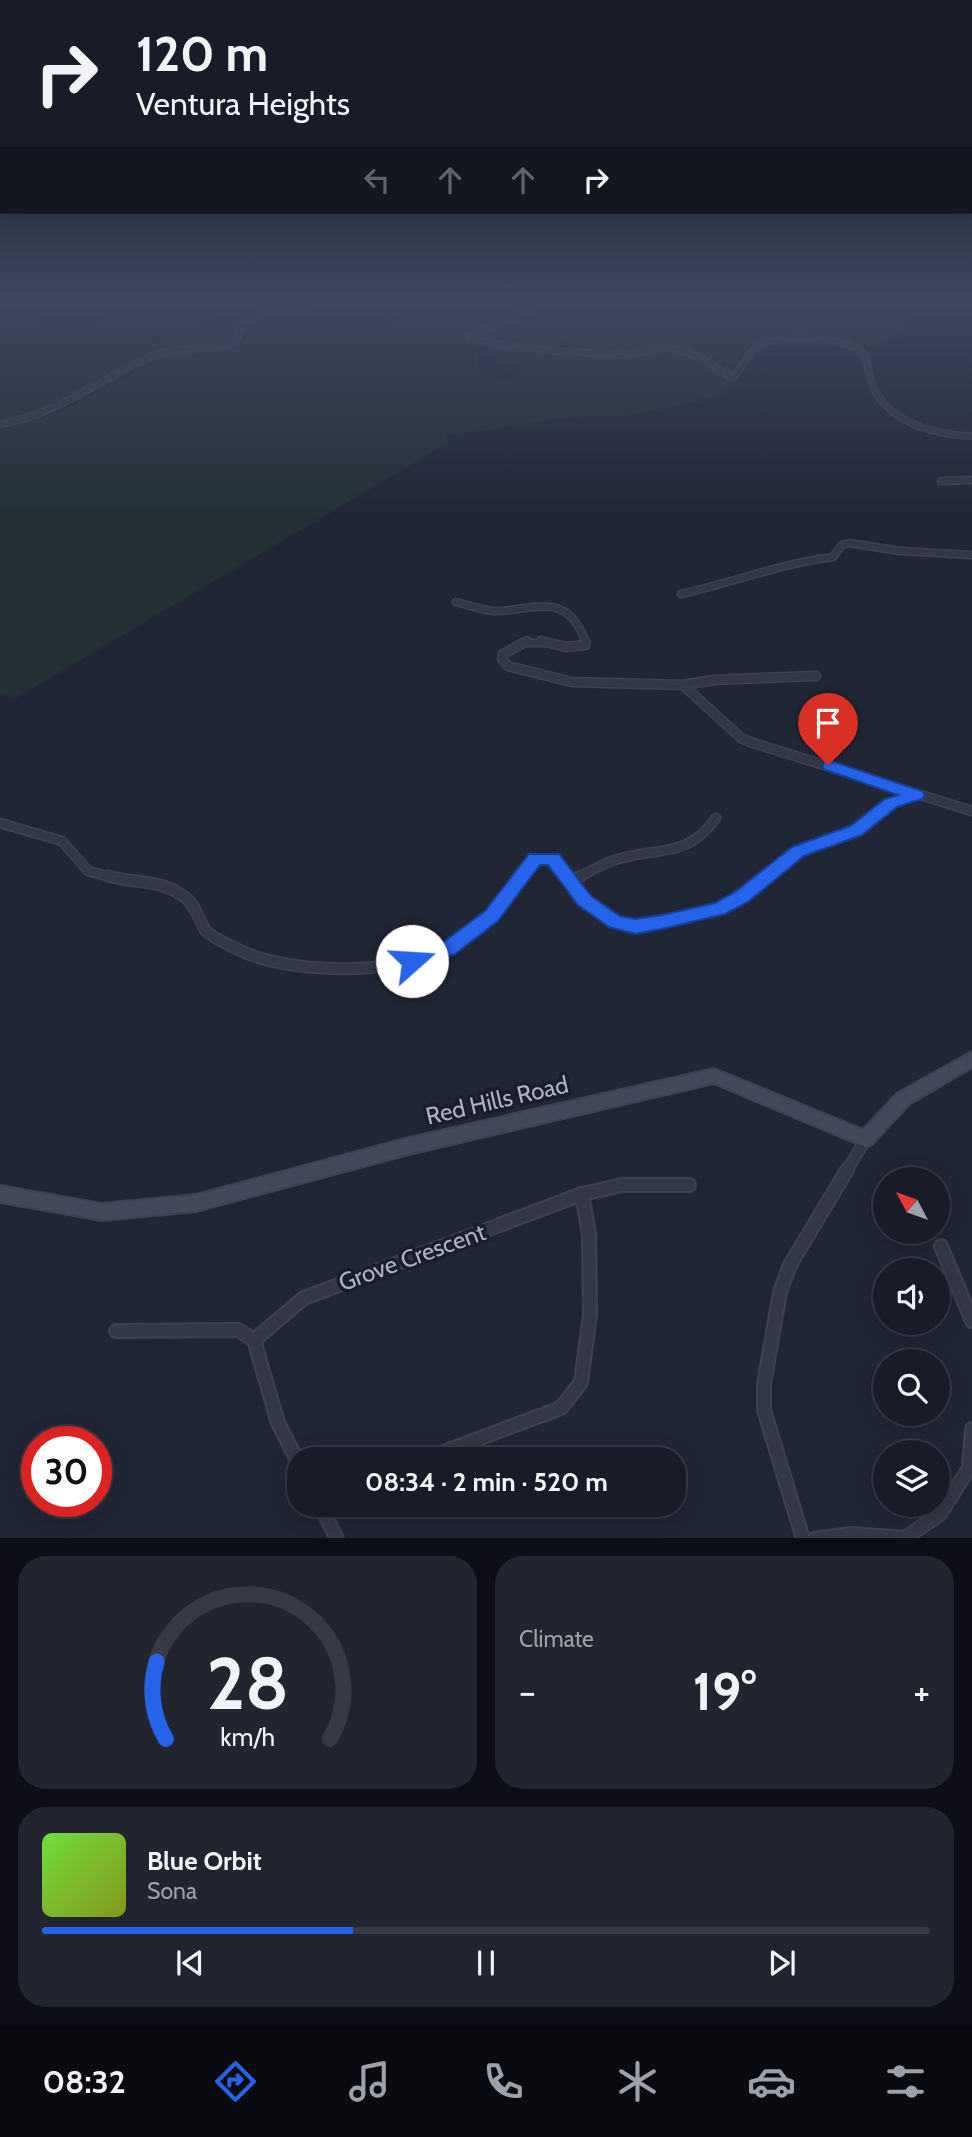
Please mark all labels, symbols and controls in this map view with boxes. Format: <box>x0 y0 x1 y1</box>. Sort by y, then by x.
text: 120 m <box>136 24 268 83</box>
icon: right <box>21 28 112 119</box>
text: Ventura Heights <box>136 84 350 123</box>
icon: left <box>358 161 396 199</box>
icon: ahead <box>431 161 469 199</box>
icon: ahead <box>504 161 542 199</box>
icon: right <box>577 161 615 199</box>
pin <box>798 693 858 765</box>
icon: arrive <box>809 704 847 742</box>
position arrow <box>375 924 449 998</box>
street label: Red Hills Road <box>423 1069 571 1131</box>
north arrow <box>873 1167 950 1244</box>
map controls <box>873 1167 950 1517</box>
street label: Grove Crescent <box>335 1217 489 1297</box>
button: sound <box>873 1258 950 1335</box>
button: search <box>873 1349 950 1426</box>
speed limit sign: 30 <box>21 1426 112 1517</box>
button: layers <box>873 1440 950 1517</box>
text: 08:34 · 2 min · 520 m <box>365 1466 608 1498</box>
text: Climate <box>519 1625 594 1653</box>
text: 28 <box>206 1639 289 1727</box>
text: 19° <box>693 1660 756 1723</box>
text: − <box>519 1668 536 1715</box>
text: + <box>913 1668 930 1715</box>
text: km/h <box>220 1721 275 1751</box>
text: Blue Orbit <box>147 1845 262 1877</box>
text: Sona <box>147 1877 197 1905</box>
icon: previous <box>171 1944 209 1982</box>
icon: pause <box>467 1944 505 1982</box>
icon: next <box>763 1944 801 1982</box>
icon: directions <box>211 2057 260 2106</box>
icon: music <box>345 2057 394 2106</box>
icon: phone <box>479 2057 528 2106</box>
icon: climate <box>613 2057 662 2106</box>
icon: car <box>747 2057 796 2106</box>
icon: filters <box>881 2057 930 2106</box>
text: 08:32 <box>42 2062 126 2101</box>

